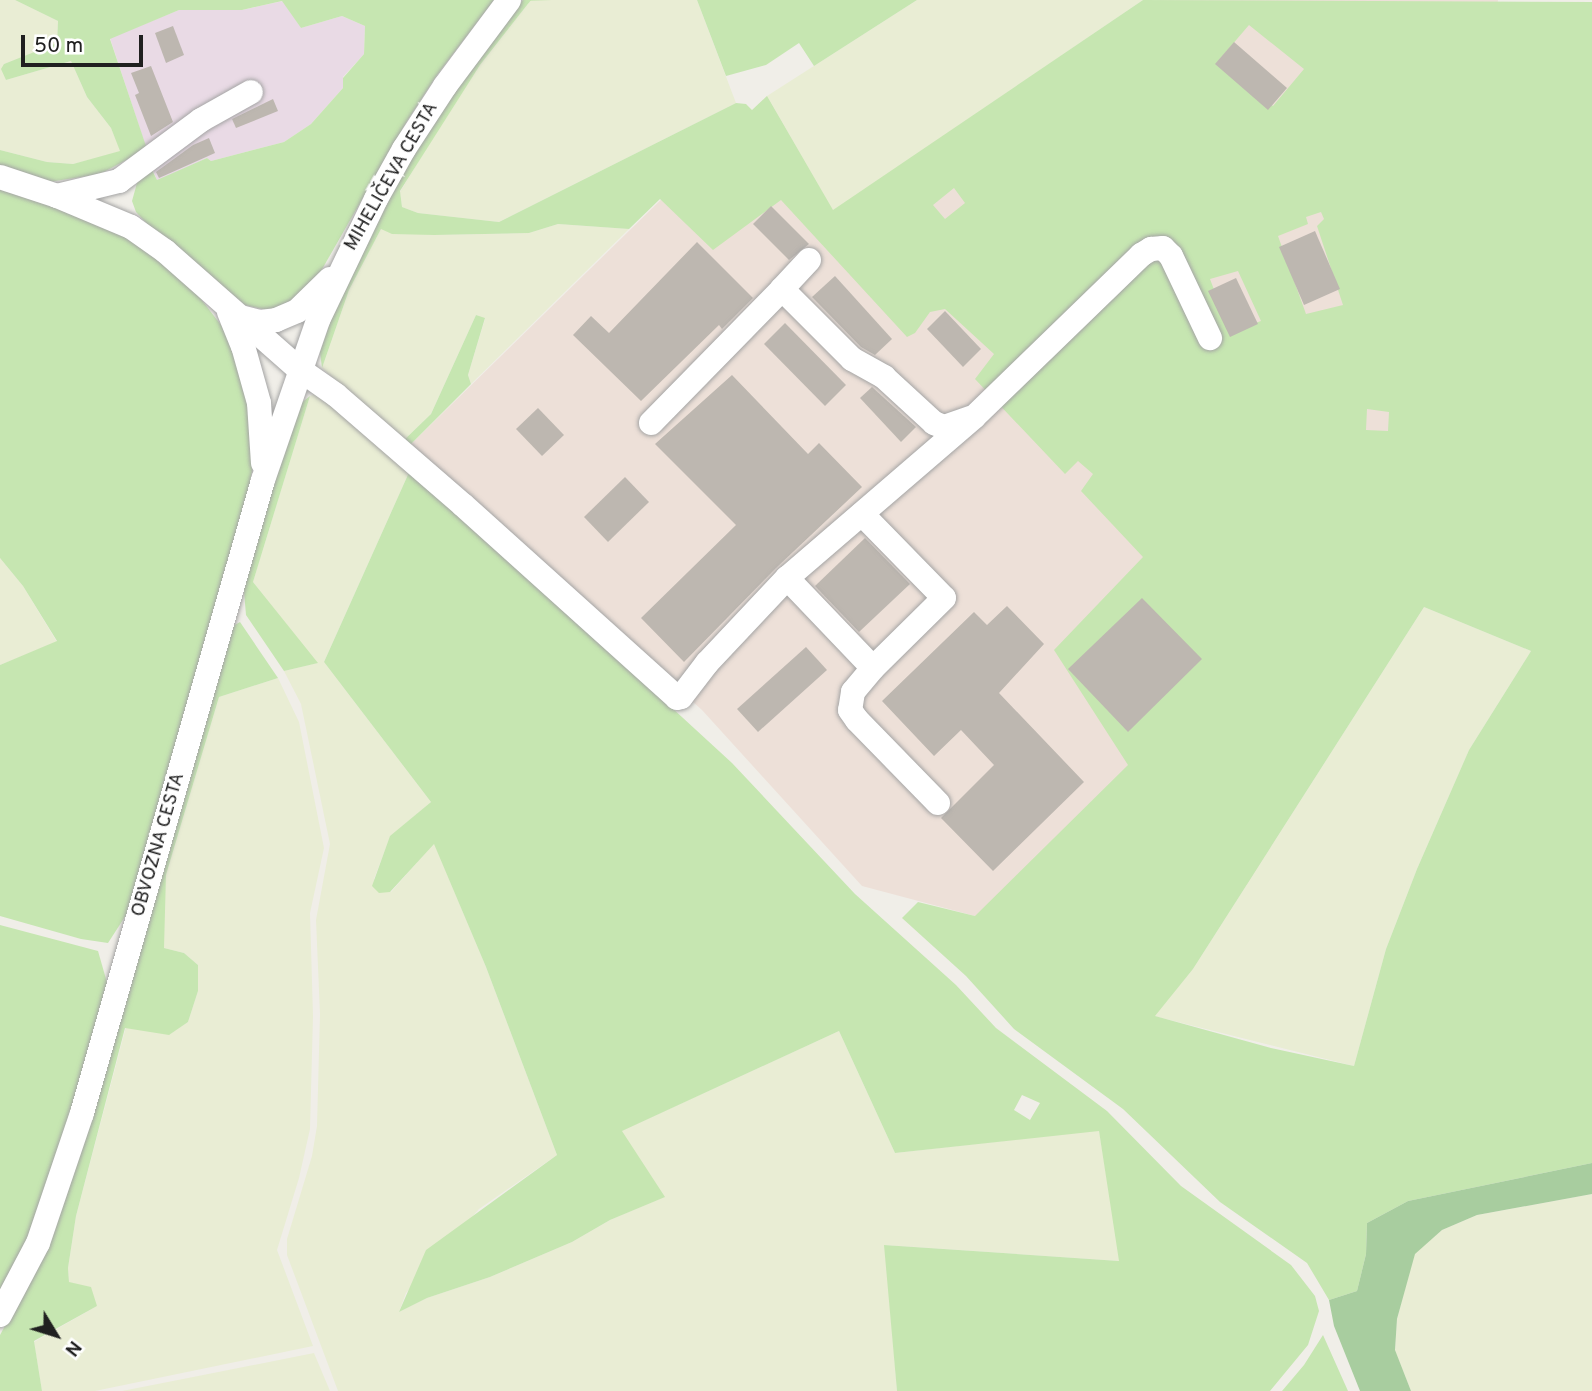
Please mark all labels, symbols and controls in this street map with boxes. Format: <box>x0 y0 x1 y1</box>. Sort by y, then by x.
scale bar <box>24 21 147 65</box>
text: 50 m <box>34 33 83 60</box>
street label: MIHELIČEVA CESTA <box>340 98 444 256</box>
street label: OBVOZNA CESTA <box>127 770 191 920</box>
north arrow <box>21 1300 91 1370</box>
text: N <box>59 1335 86 1361</box>

